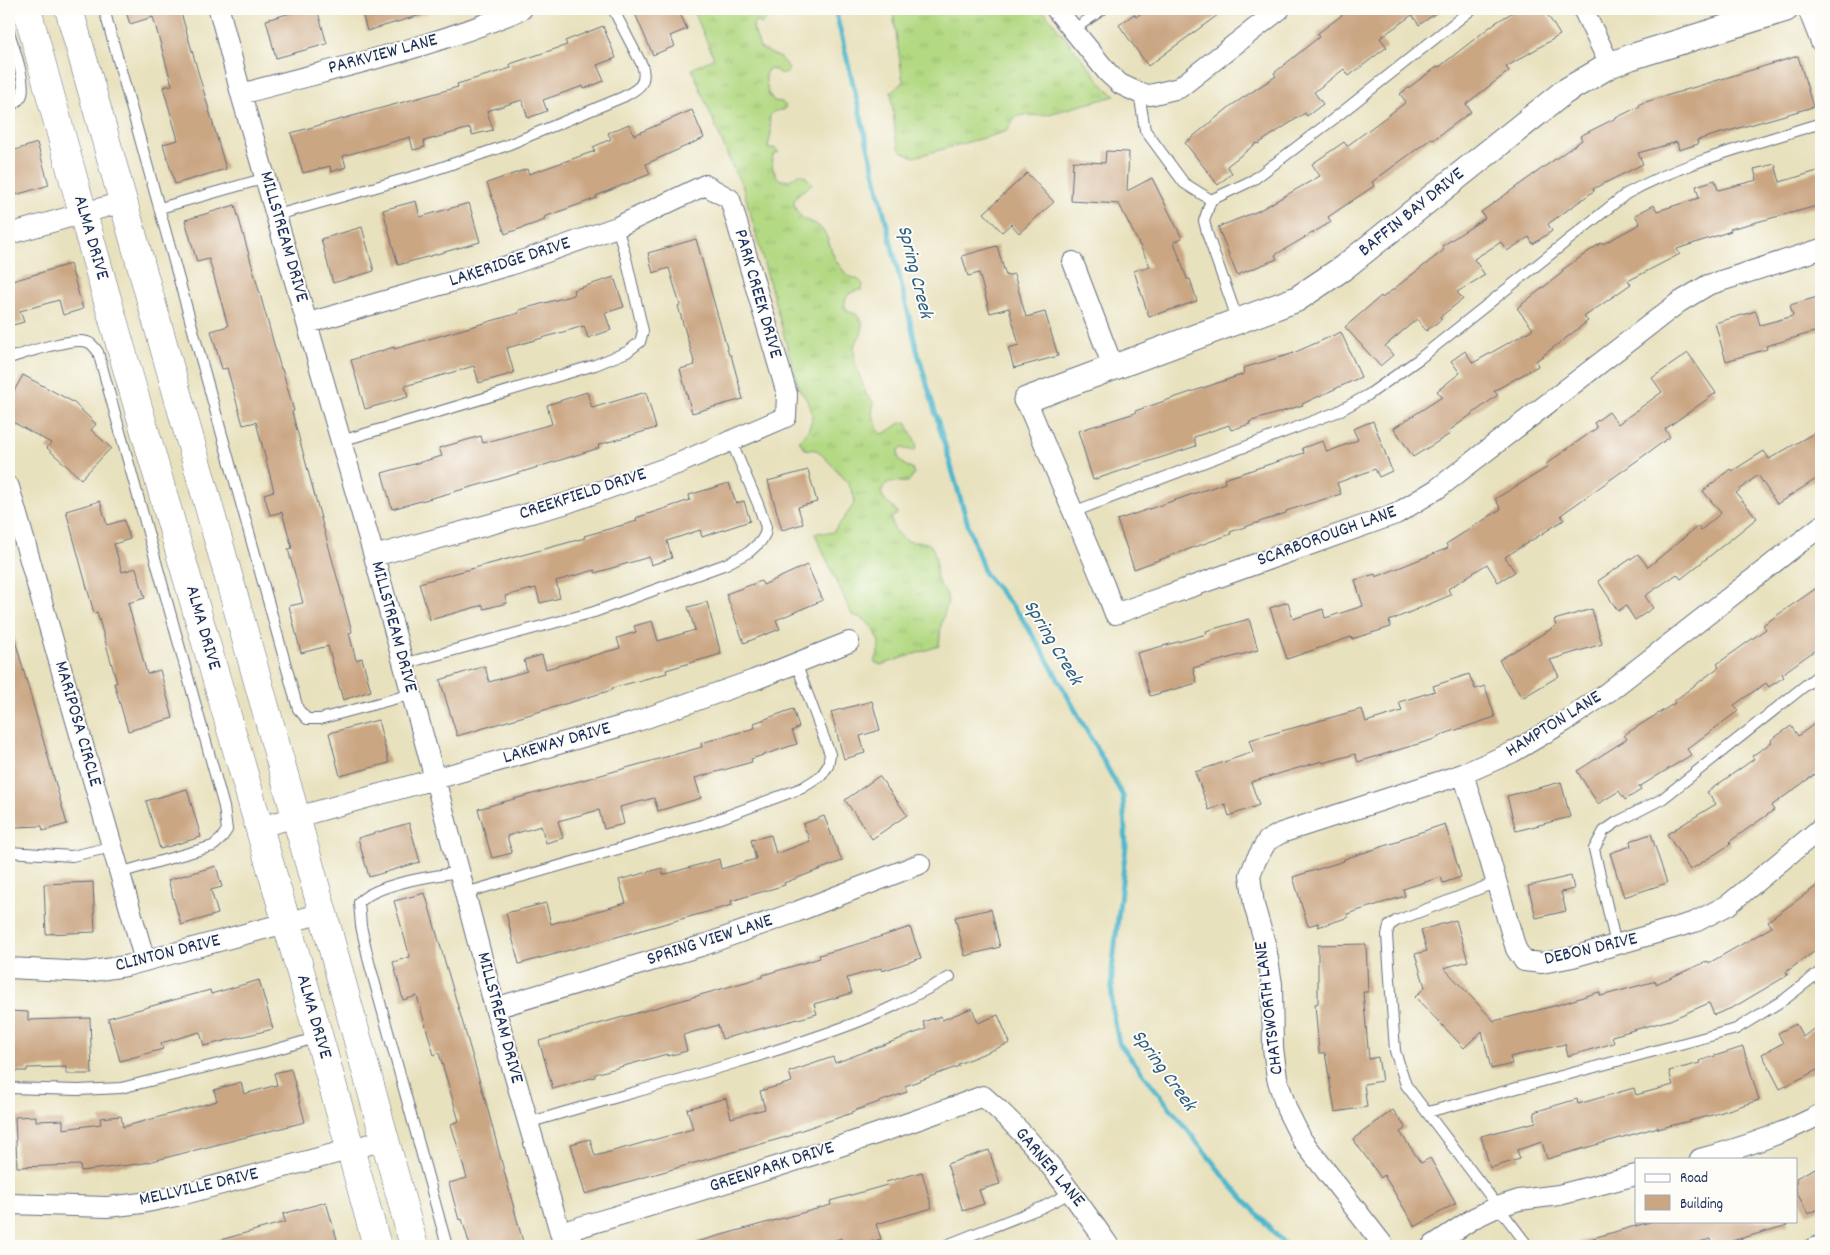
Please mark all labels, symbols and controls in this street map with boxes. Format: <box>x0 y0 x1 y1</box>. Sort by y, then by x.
street label: PARKVIEW LANE <box>325 27 441 83</box>
street label: BAFFIN BAY DRIVE <box>1353 162 1471 264</box>
street label: MILLSTREAM DRIVE <box>251 168 315 306</box>
street label: ALMA DRIVE <box>65 193 115 284</box>
water label: Spring Creek <box>889 223 939 323</box>
street label: PARK CREEK DRIVE <box>726 226 788 362</box>
street label: LAKERIDGE DRIVE <box>446 231 574 295</box>
street label: CREEKFIELD DRIVE <box>516 462 650 528</box>
street label: SCARBOROUGH LANE <box>1254 499 1401 575</box>
street label: MILLSTREAM DRIVE <box>362 558 424 696</box>
street label: ALMA DRIVE <box>177 583 227 674</box>
water label: Spring Creek <box>1016 595 1089 692</box>
street label: MARIPOSA CIRCLE <box>46 658 108 790</box>
street label: HAMPTON LANE <box>1501 685 1607 765</box>
street label: LAKEWAY DRIVE <box>500 716 614 772</box>
street label: SPRING VIEW LANE <box>644 908 777 974</box>
street label: DEBON DRIVE <box>1542 926 1641 974</box>
street label: CLINTON DRIVE <box>113 928 224 980</box>
street label: CHATSWORTH LANE <box>1248 939 1292 1076</box>
street label: MILLSTREAM DRIVE <box>468 949 530 1087</box>
street label: ALMA DRIVE <box>288 972 338 1063</box>
water label: Spring Creek <box>1124 1024 1203 1119</box>
street label: GARNER LANE <box>1007 1122 1091 1214</box>
street label: GREENPARK DRIVE <box>706 1135 838 1201</box>
legend <box>1635 1158 1798 1222</box>
street label: MELLVILLE DRIVE <box>137 1161 262 1215</box>
text: Road <box>1680 1168 1708 1190</box>
text: Building <box>1680 1194 1723 1216</box>

